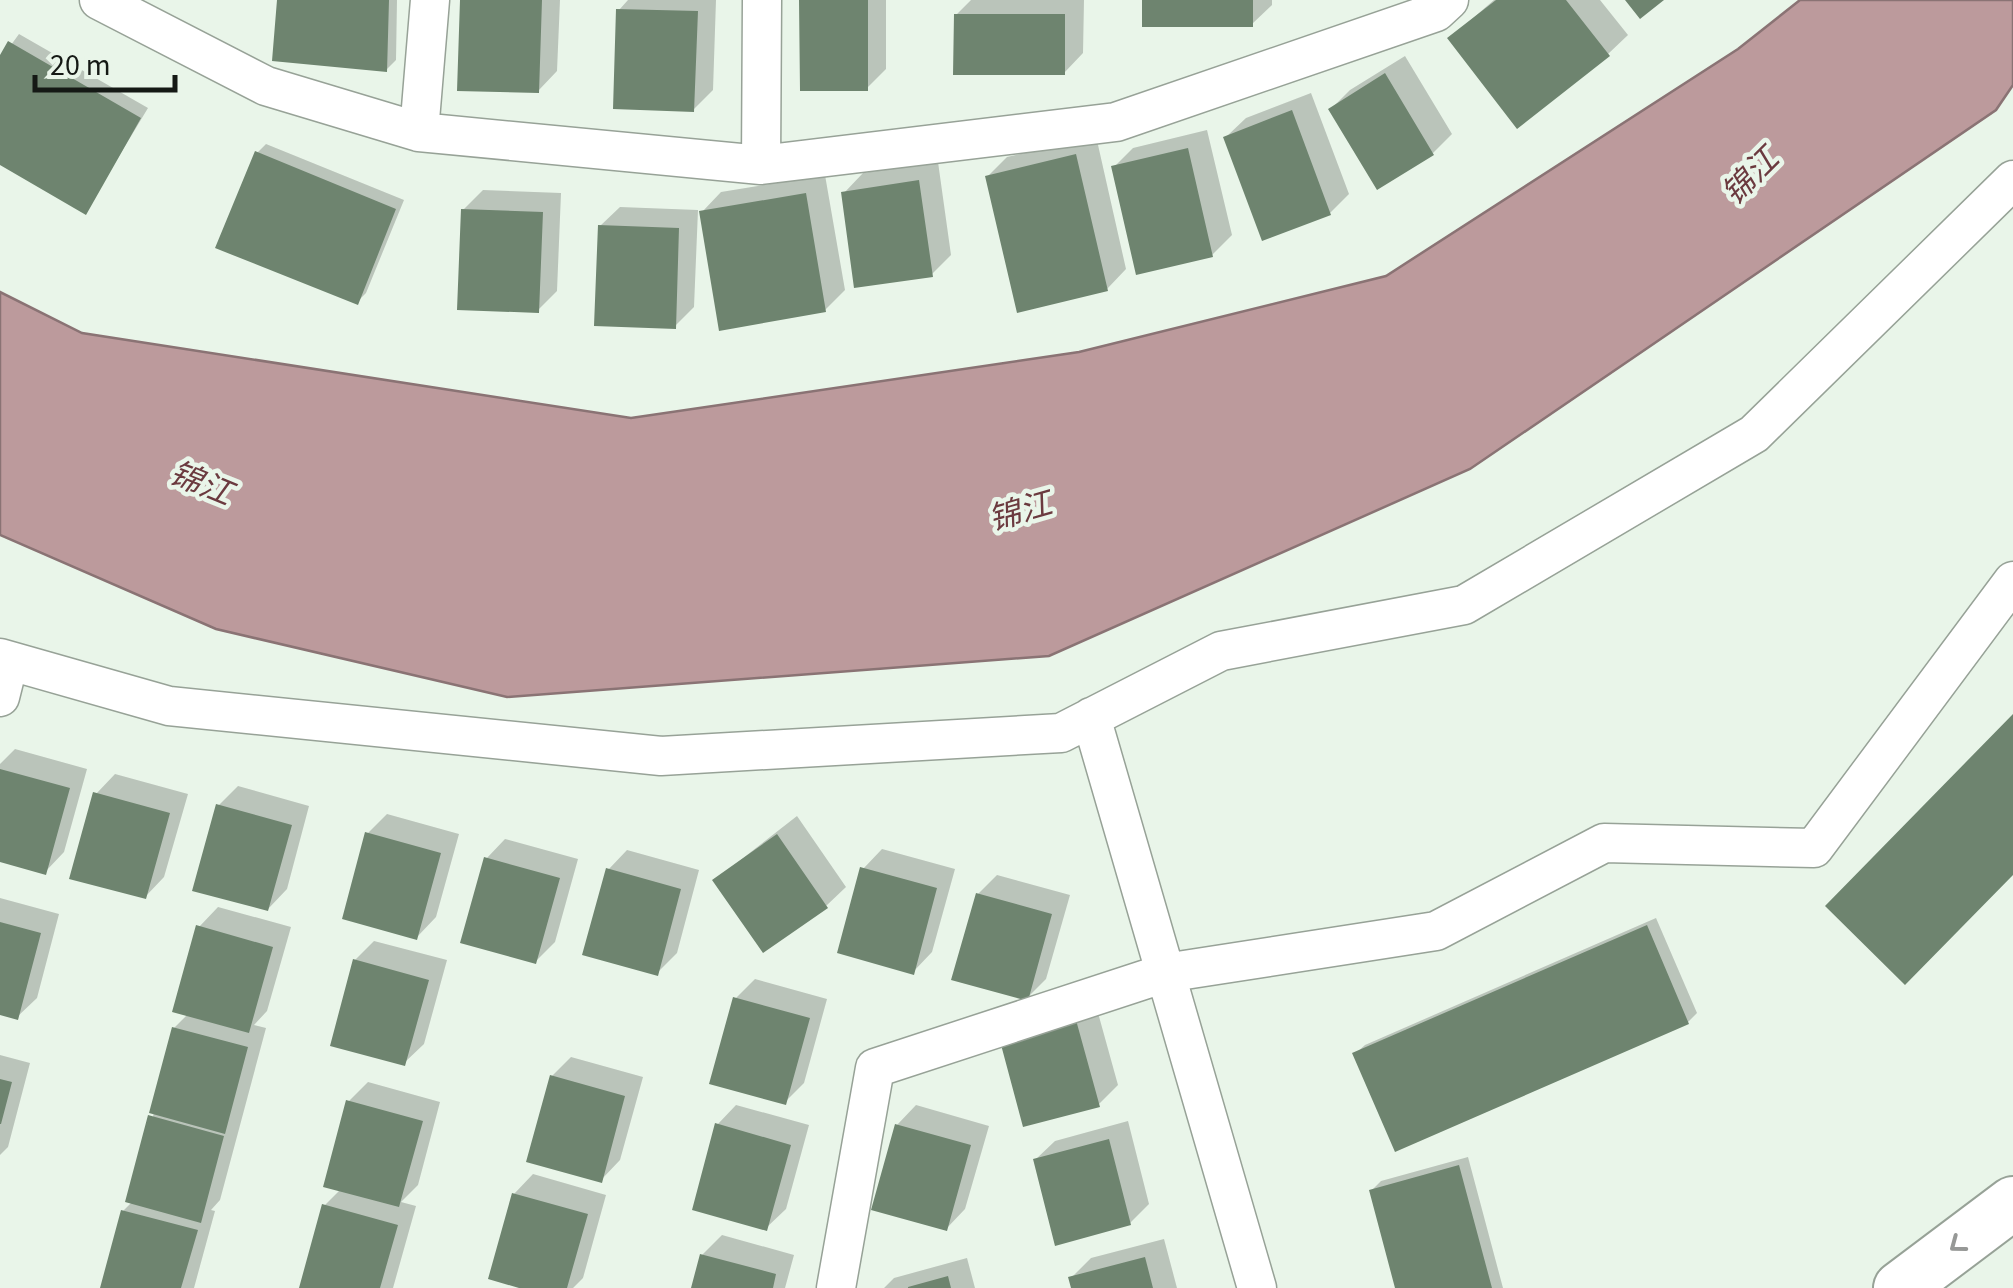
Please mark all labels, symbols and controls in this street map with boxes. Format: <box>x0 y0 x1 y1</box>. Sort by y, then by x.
scale bar <box>35 30 175 92</box>
text: 20 m <box>50 44 111 87</box>
water label: 锦江 <box>1712 136 1792 216</box>
water label: 锦江 <box>162 451 242 518</box>
water label: 锦江 <box>983 480 1060 543</box>
one-way arrow <box>1950 1234 1968 1251</box>

